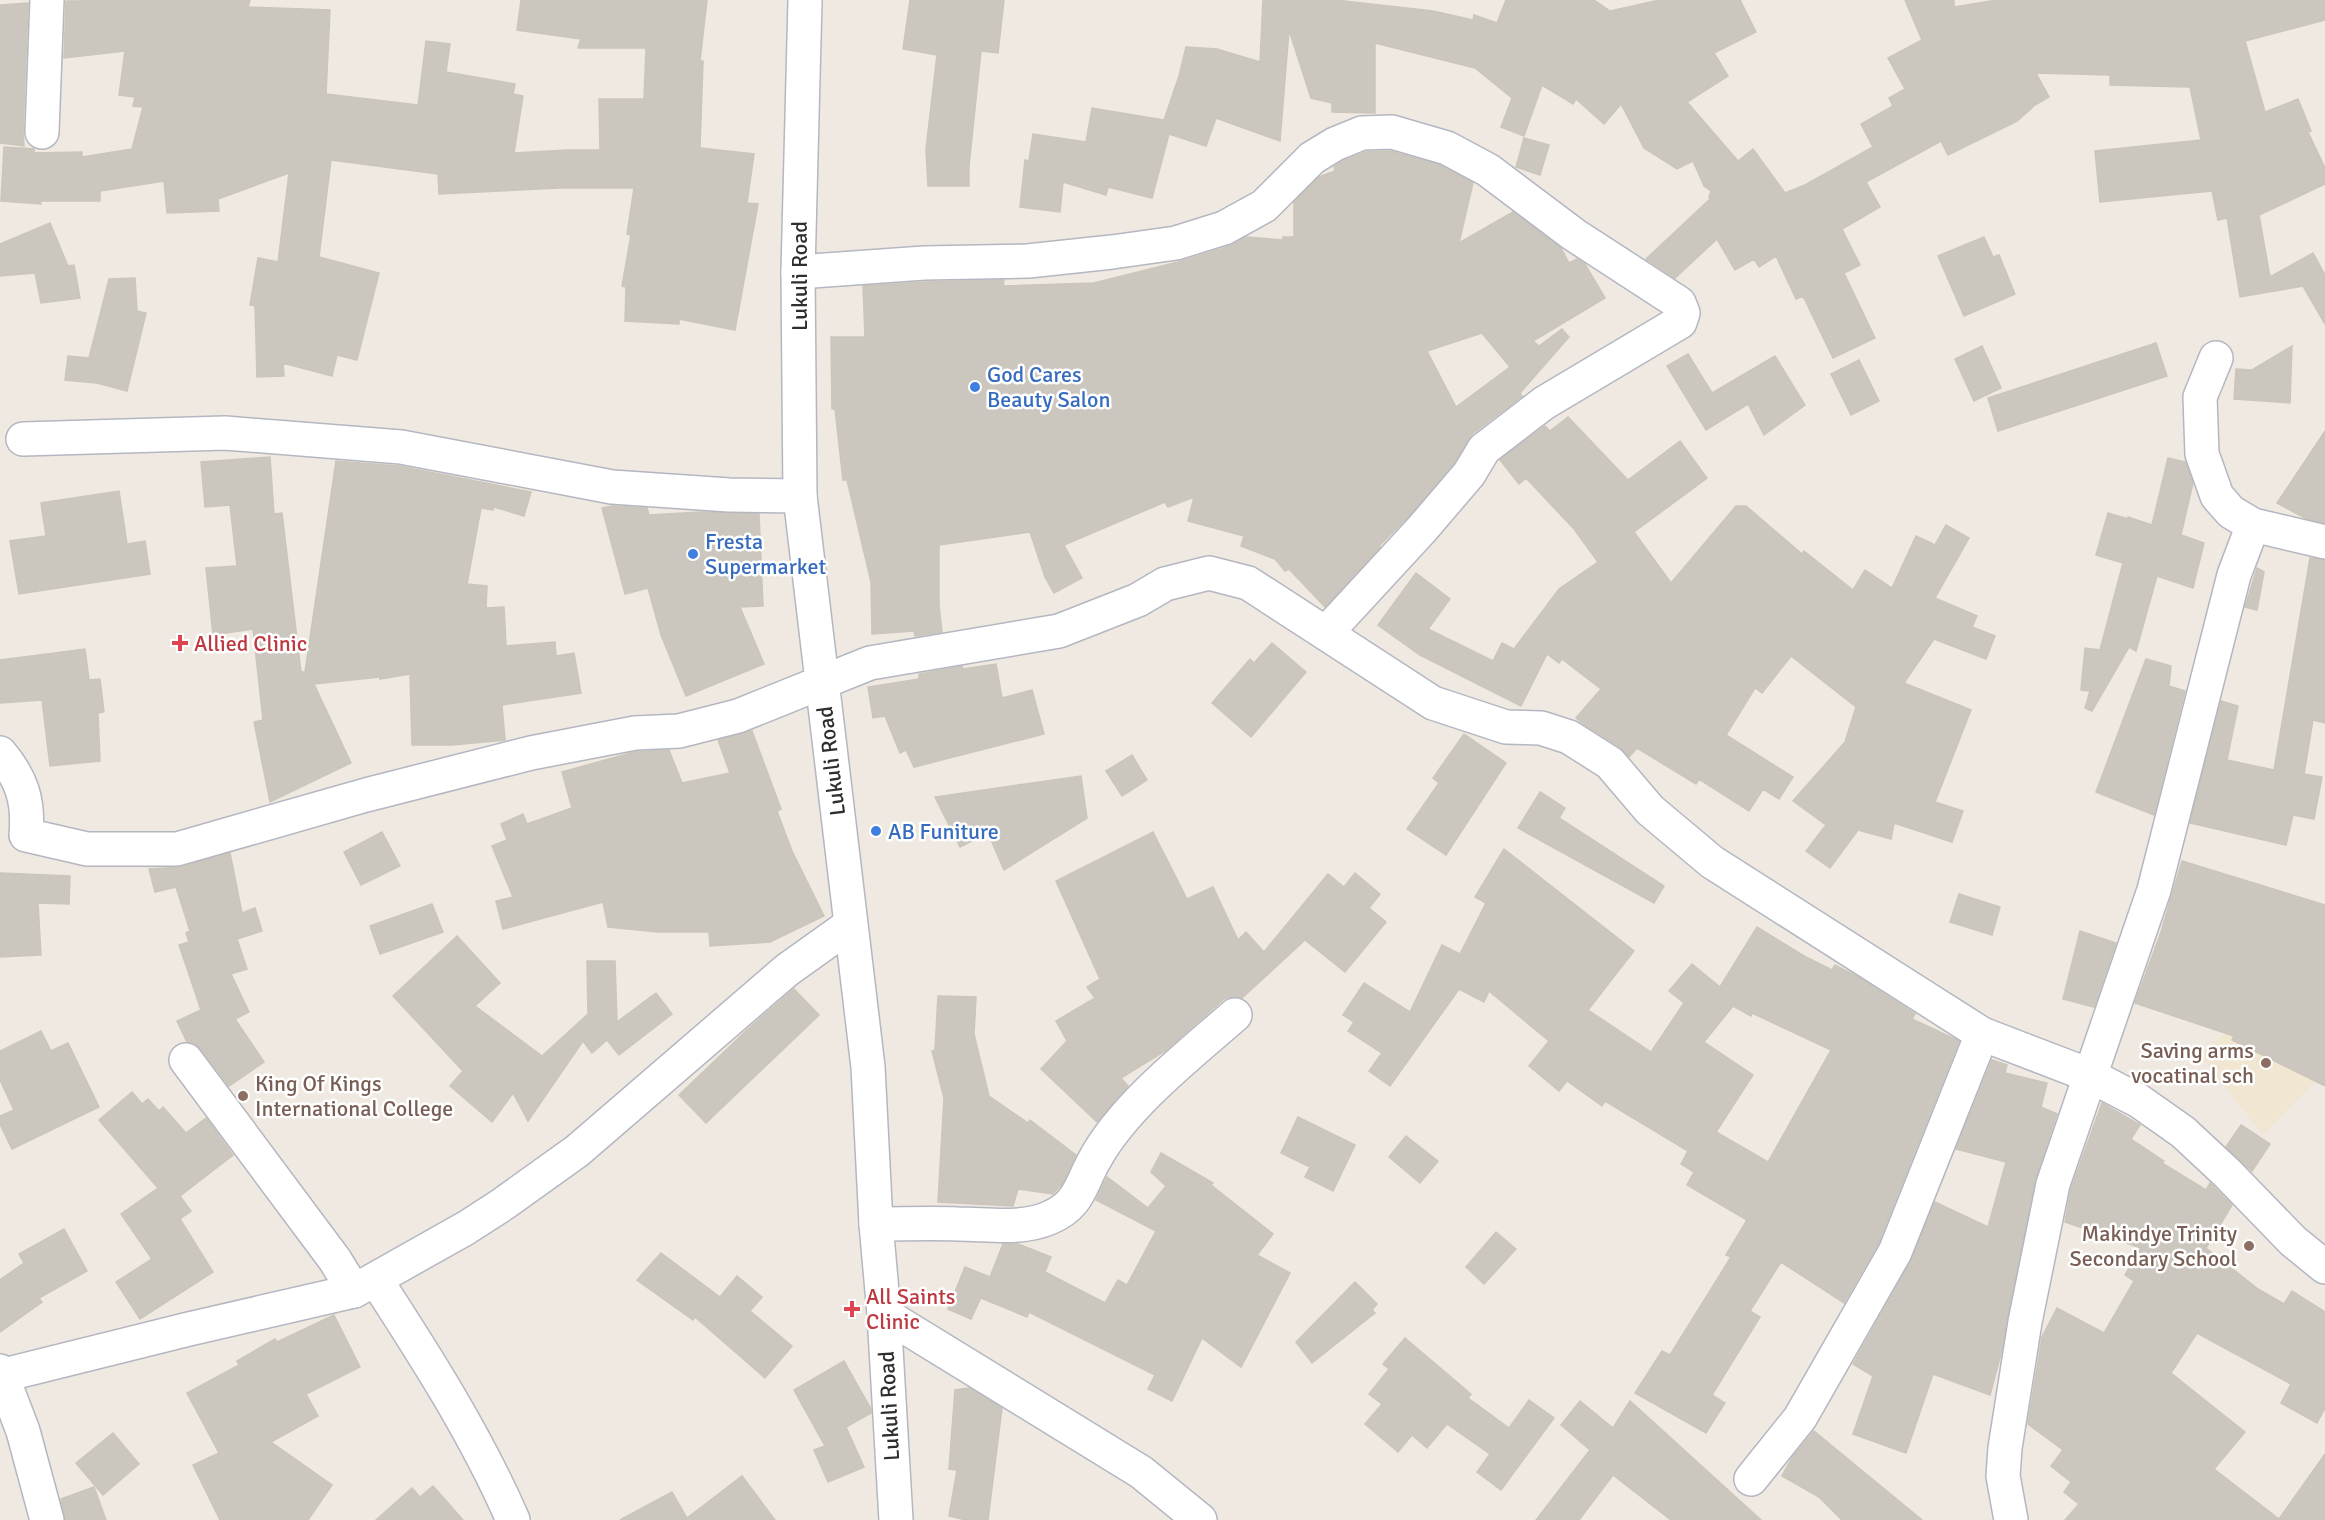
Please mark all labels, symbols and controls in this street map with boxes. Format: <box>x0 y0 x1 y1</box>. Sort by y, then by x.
street label: Lukuli Road <box>786 221 813 331</box>
place label: God Cares Beauty Salon <box>987 361 1110 413</box>
marker: God Cares Beauty Salon <box>968 380 982 394</box>
place label: Fresta Supermarket <box>705 528 826 580</box>
marker: Fresta Supermarket <box>686 547 700 561</box>
place label: Allied Clinic <box>194 630 307 657</box>
marker: Allied Clinic <box>171 634 189 652</box>
street label: Lukuli Road <box>811 705 851 817</box>
place label: AB Funiture <box>888 818 999 845</box>
marker: AB Funiture <box>869 824 883 838</box>
place label: Saving arms vocatinal sch <box>2131 1037 2254 1089</box>
marker: Saving arms vocatinal sch <box>2259 1056 2273 1070</box>
place label: King Of Kings International College <box>255 1070 453 1122</box>
marker: King Of Kings International College <box>236 1089 250 1103</box>
place label: Makindye Trinity Secondary School <box>2070 1220 2238 1272</box>
marker: Makindye Trinity Secondary School <box>2242 1239 2256 1253</box>
place label: All Saints Clinic <box>866 1283 955 1335</box>
marker: All Saints Clinic <box>843 1300 861 1318</box>
street label: Lukuli Road <box>873 1350 905 1462</box>

